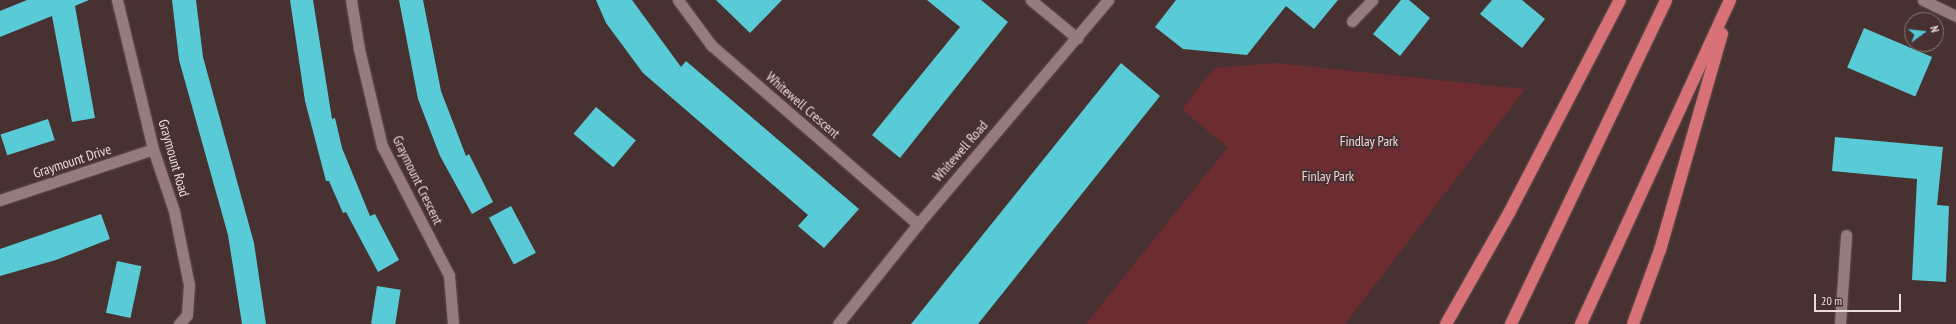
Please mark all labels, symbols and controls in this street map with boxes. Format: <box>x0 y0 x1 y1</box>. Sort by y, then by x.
north arrow <box>1904 12 1944 52</box>
text: N <box>1927 24 1942 34</box>
street label: Whitewell Crescent <box>763 68 843 142</box>
street label: Graymount Road <box>155 117 193 199</box>
street label: Whitewell Road <box>929 117 991 185</box>
street label: Graymount Crescent <box>389 133 447 227</box>
park label: Findlay Park <box>1340 133 1398 149</box>
street label: Graymount Drive <box>31 140 113 182</box>
park label: Finlay Park <box>1302 168 1354 184</box>
scale bar <box>1816 286 1903 312</box>
text: 20 m <box>1821 293 1842 308</box>

